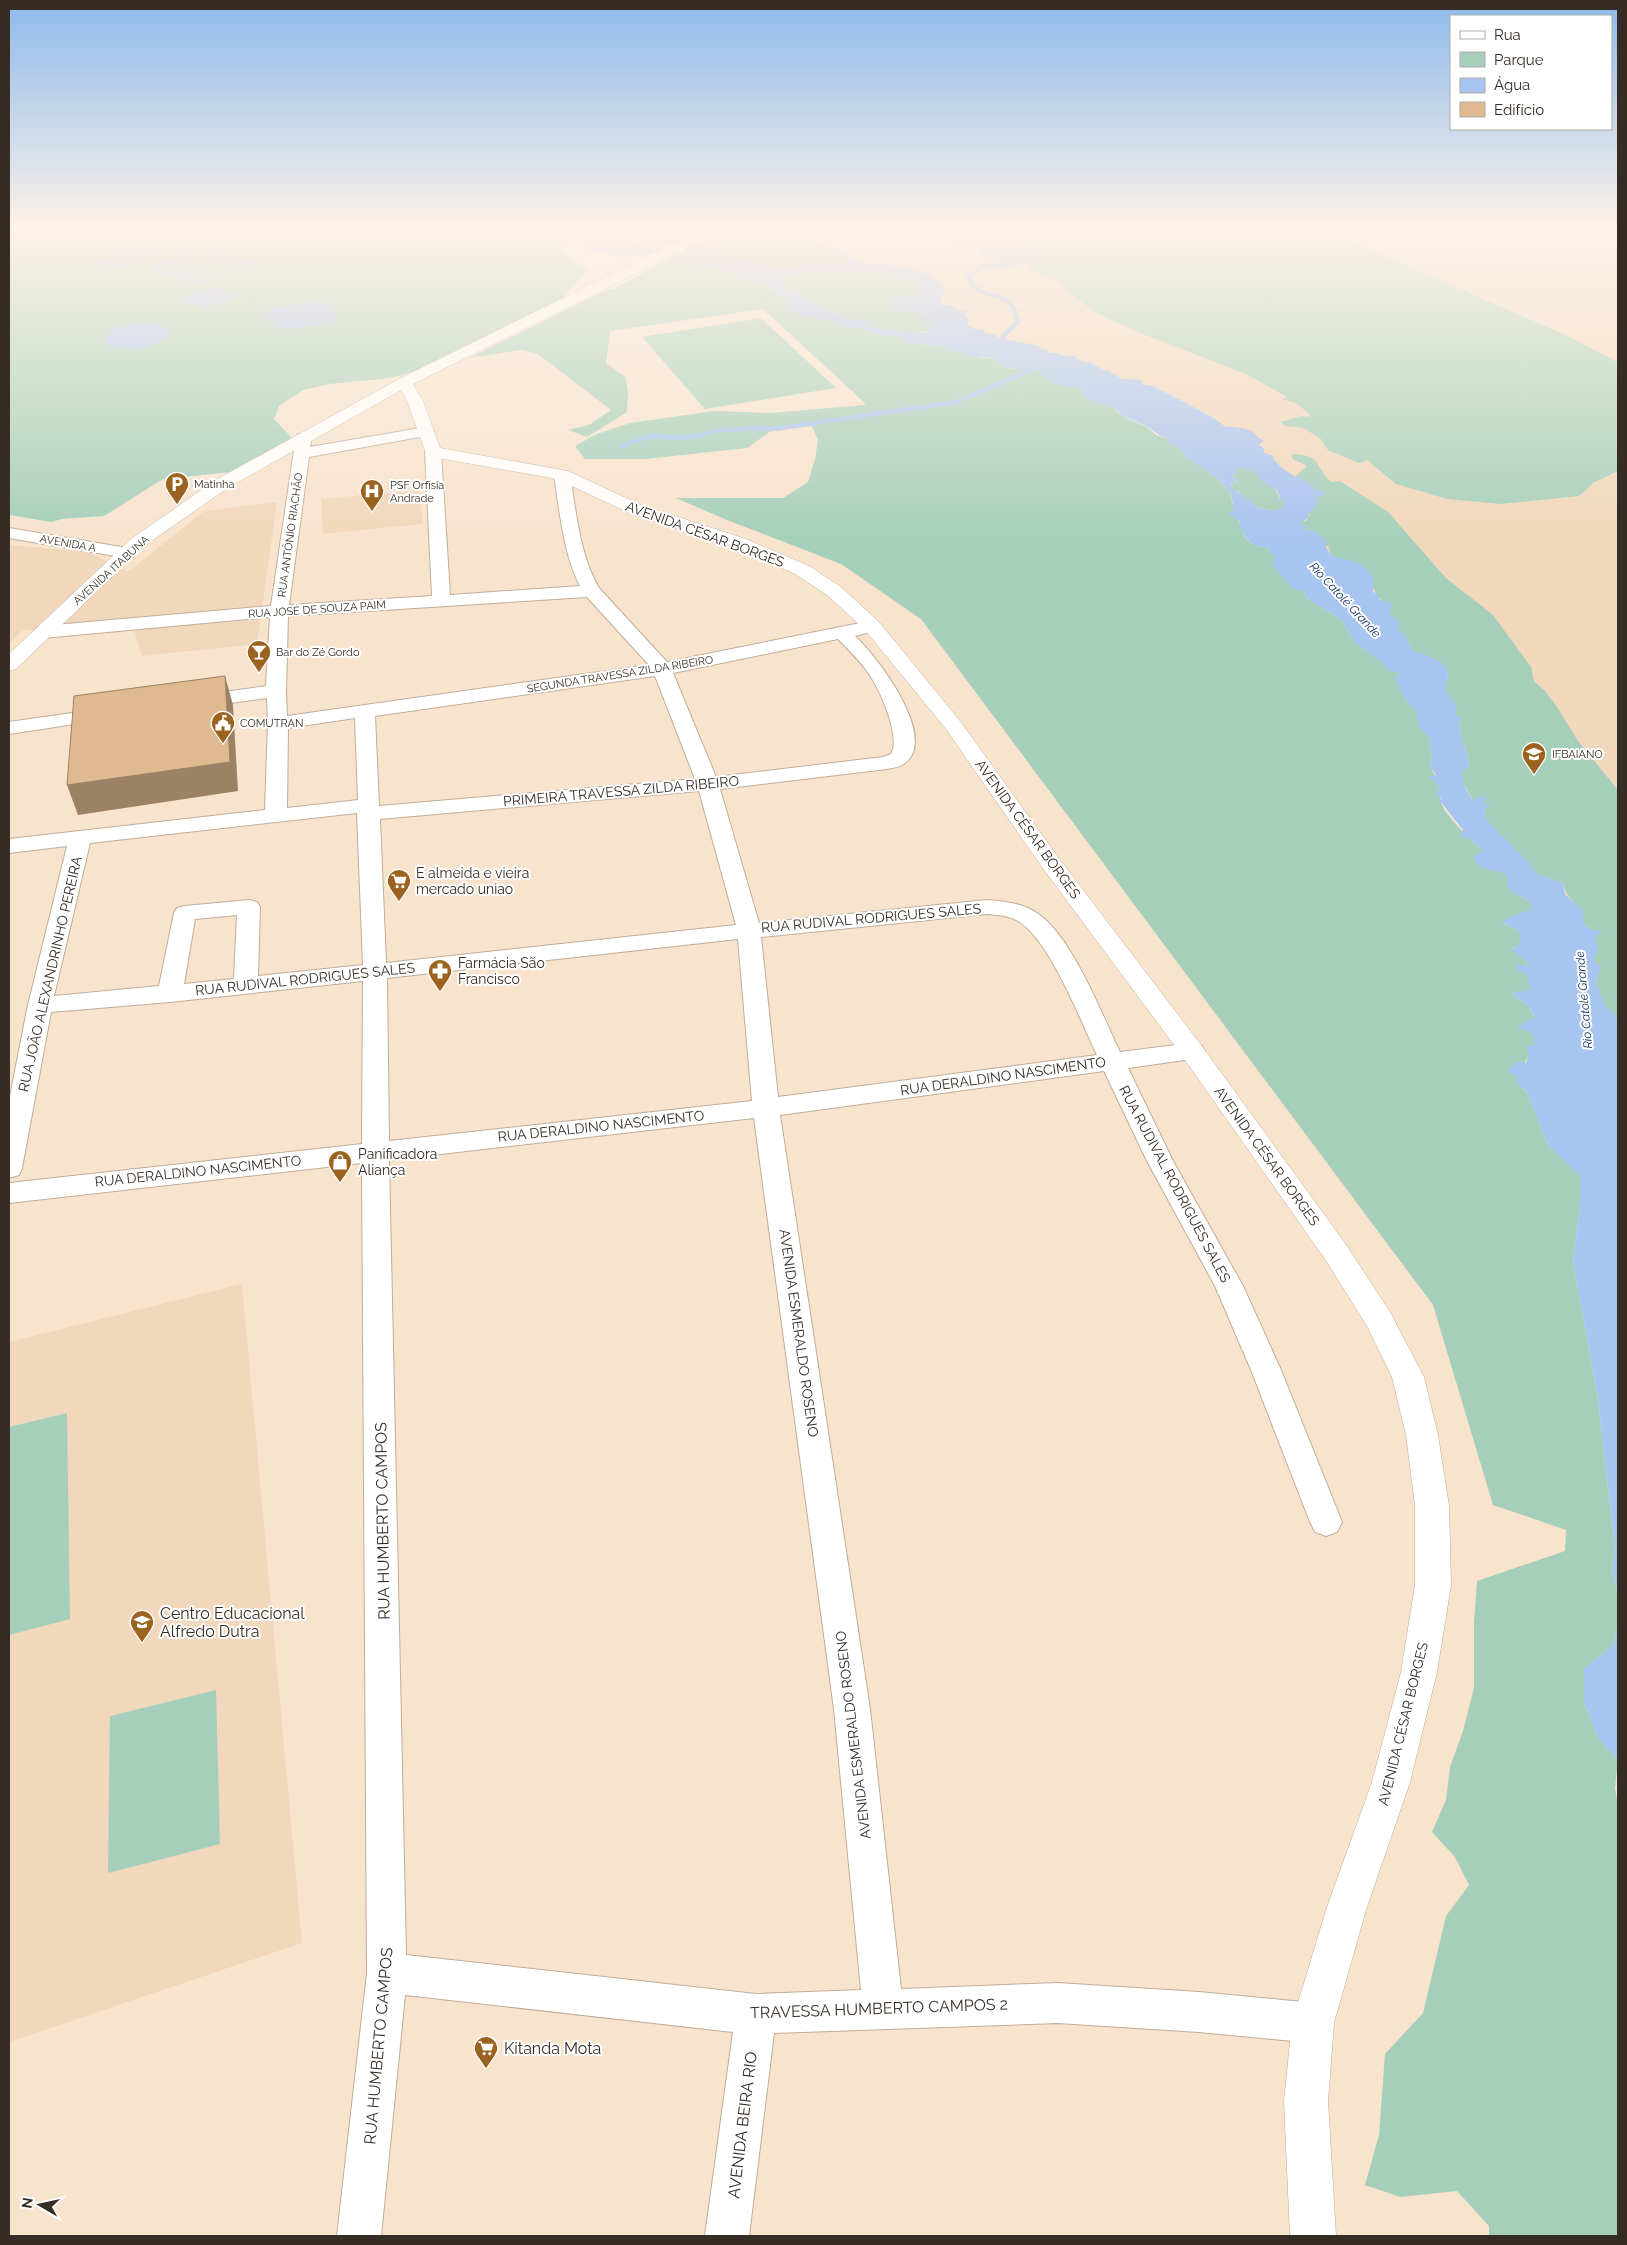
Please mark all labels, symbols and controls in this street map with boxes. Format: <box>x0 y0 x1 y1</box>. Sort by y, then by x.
legend <box>1450 15 1612 130</box>
text: Rua <box>1494 26 1521 44</box>
text: Parque <box>1494 51 1544 69</box>
text: Água <box>1494 76 1530 94</box>
text: Edifício <box>1494 101 1544 119</box>
parking icon: Matinha <box>164 471 190 505</box>
street label: RUA ANTÔNIO RIACHÃO <box>274 472 306 598</box>
place label: Matinha <box>194 478 234 491</box>
hospital icon: PSF Orfísia Andrade <box>359 478 385 512</box>
place label: PSF Orfísia Andrade <box>390 479 444 505</box>
street label: AVENIDA CÉSAR BORGES <box>623 497 787 570</box>
street label: AVENIDA A <box>39 532 98 555</box>
street label: AVENIDA ITABUNA <box>71 533 152 608</box>
water label: Rio Catolé Grande <box>1307 559 1384 641</box>
street label: RUA JOSÉ DE SOUZA PAIM <box>248 597 386 621</box>
bar icon: Bar do Zé Gordo <box>246 639 272 673</box>
place label: Bar do Zé Gordo <box>276 646 360 659</box>
street label: SEGUNDA TRAVESSA ZILDA RIBEIRO <box>526 653 714 696</box>
public building icon: COMUTRAN <box>210 710 236 744</box>
place label: COMUTRAN <box>240 717 303 730</box>
school or university icon: IFBAIANO <box>1521 741 1547 775</box>
place label: IFBAIANO <box>1552 748 1603 761</box>
street label: AVENIDA CÉSAR BORGES <box>972 756 1085 902</box>
street label: PRIMEIRA TRAVESSA ZILDA RIBEIRO <box>502 773 740 809</box>
street label: RUA JOÃO ALEXANDRINHO PEREIRA <box>14 854 85 1093</box>
place label: E almeida e vieira mercado uniao <box>416 865 529 897</box>
supermarket icon: E almeida e vieira mercado uniao <box>386 868 412 902</box>
street label: RUA RUDIVAL RODRIGUES SALES <box>760 900 982 936</box>
water label: Rio Catolé Grande <box>1573 950 1595 1049</box>
place label: Farmácia São Francisco <box>458 955 545 987</box>
pharmacy icon: Farmácia São Francisco <box>427 958 453 992</box>
street label: RUA RUDIVAL RODRIGUES SALES <box>194 959 416 999</box>
street label: RUA DERALDINO NASCIMENTO <box>899 1054 1107 1098</box>
street label: RUA RUDIVAL RODRIGUES SALES <box>1116 1083 1234 1286</box>
street label: AVENIDA CÉSAR BORGES <box>1211 1083 1324 1229</box>
street label: RUA DERALDINO NASCIMENTO <box>497 1107 705 1145</box>
place label: Panificadora Aliança <box>358 1146 437 1178</box>
shop icon: Panificadora Aliança <box>327 1149 353 1183</box>
street label: RUA DERALDINO NASCIMENTO <box>94 1152 302 1190</box>
street label: AVENIDA ESMERALDO ROSENO <box>776 1228 822 1438</box>
street label: RUA HUMBERTO CAMPOS <box>371 1422 394 1620</box>
place label: Centro Educacional Alfredo Dutra <box>160 1604 305 1641</box>
school or university icon: Centro Educacional Alfredo Dutra <box>129 1609 155 1643</box>
street label: AVENIDA ESMERALDO ROSENO <box>832 1630 874 1840</box>
street label: AVENIDA CÉSAR BORGES <box>1374 1640 1431 1807</box>
street label: RUA HUMBERTO CAMPOS <box>360 1946 397 2145</box>
street label: TRAVESSA HUMBERTO CAMPOS 2 <box>750 1995 1008 2022</box>
supermarket icon: Kitanda Mota <box>473 2035 499 2069</box>
place label: Kitanda Mota <box>504 2039 601 2058</box>
street label: AVENIDA BEIRA RIO <box>724 2051 761 2200</box>
north arrow <box>15 2180 65 2230</box>
text: N <box>18 2196 36 2209</box>

